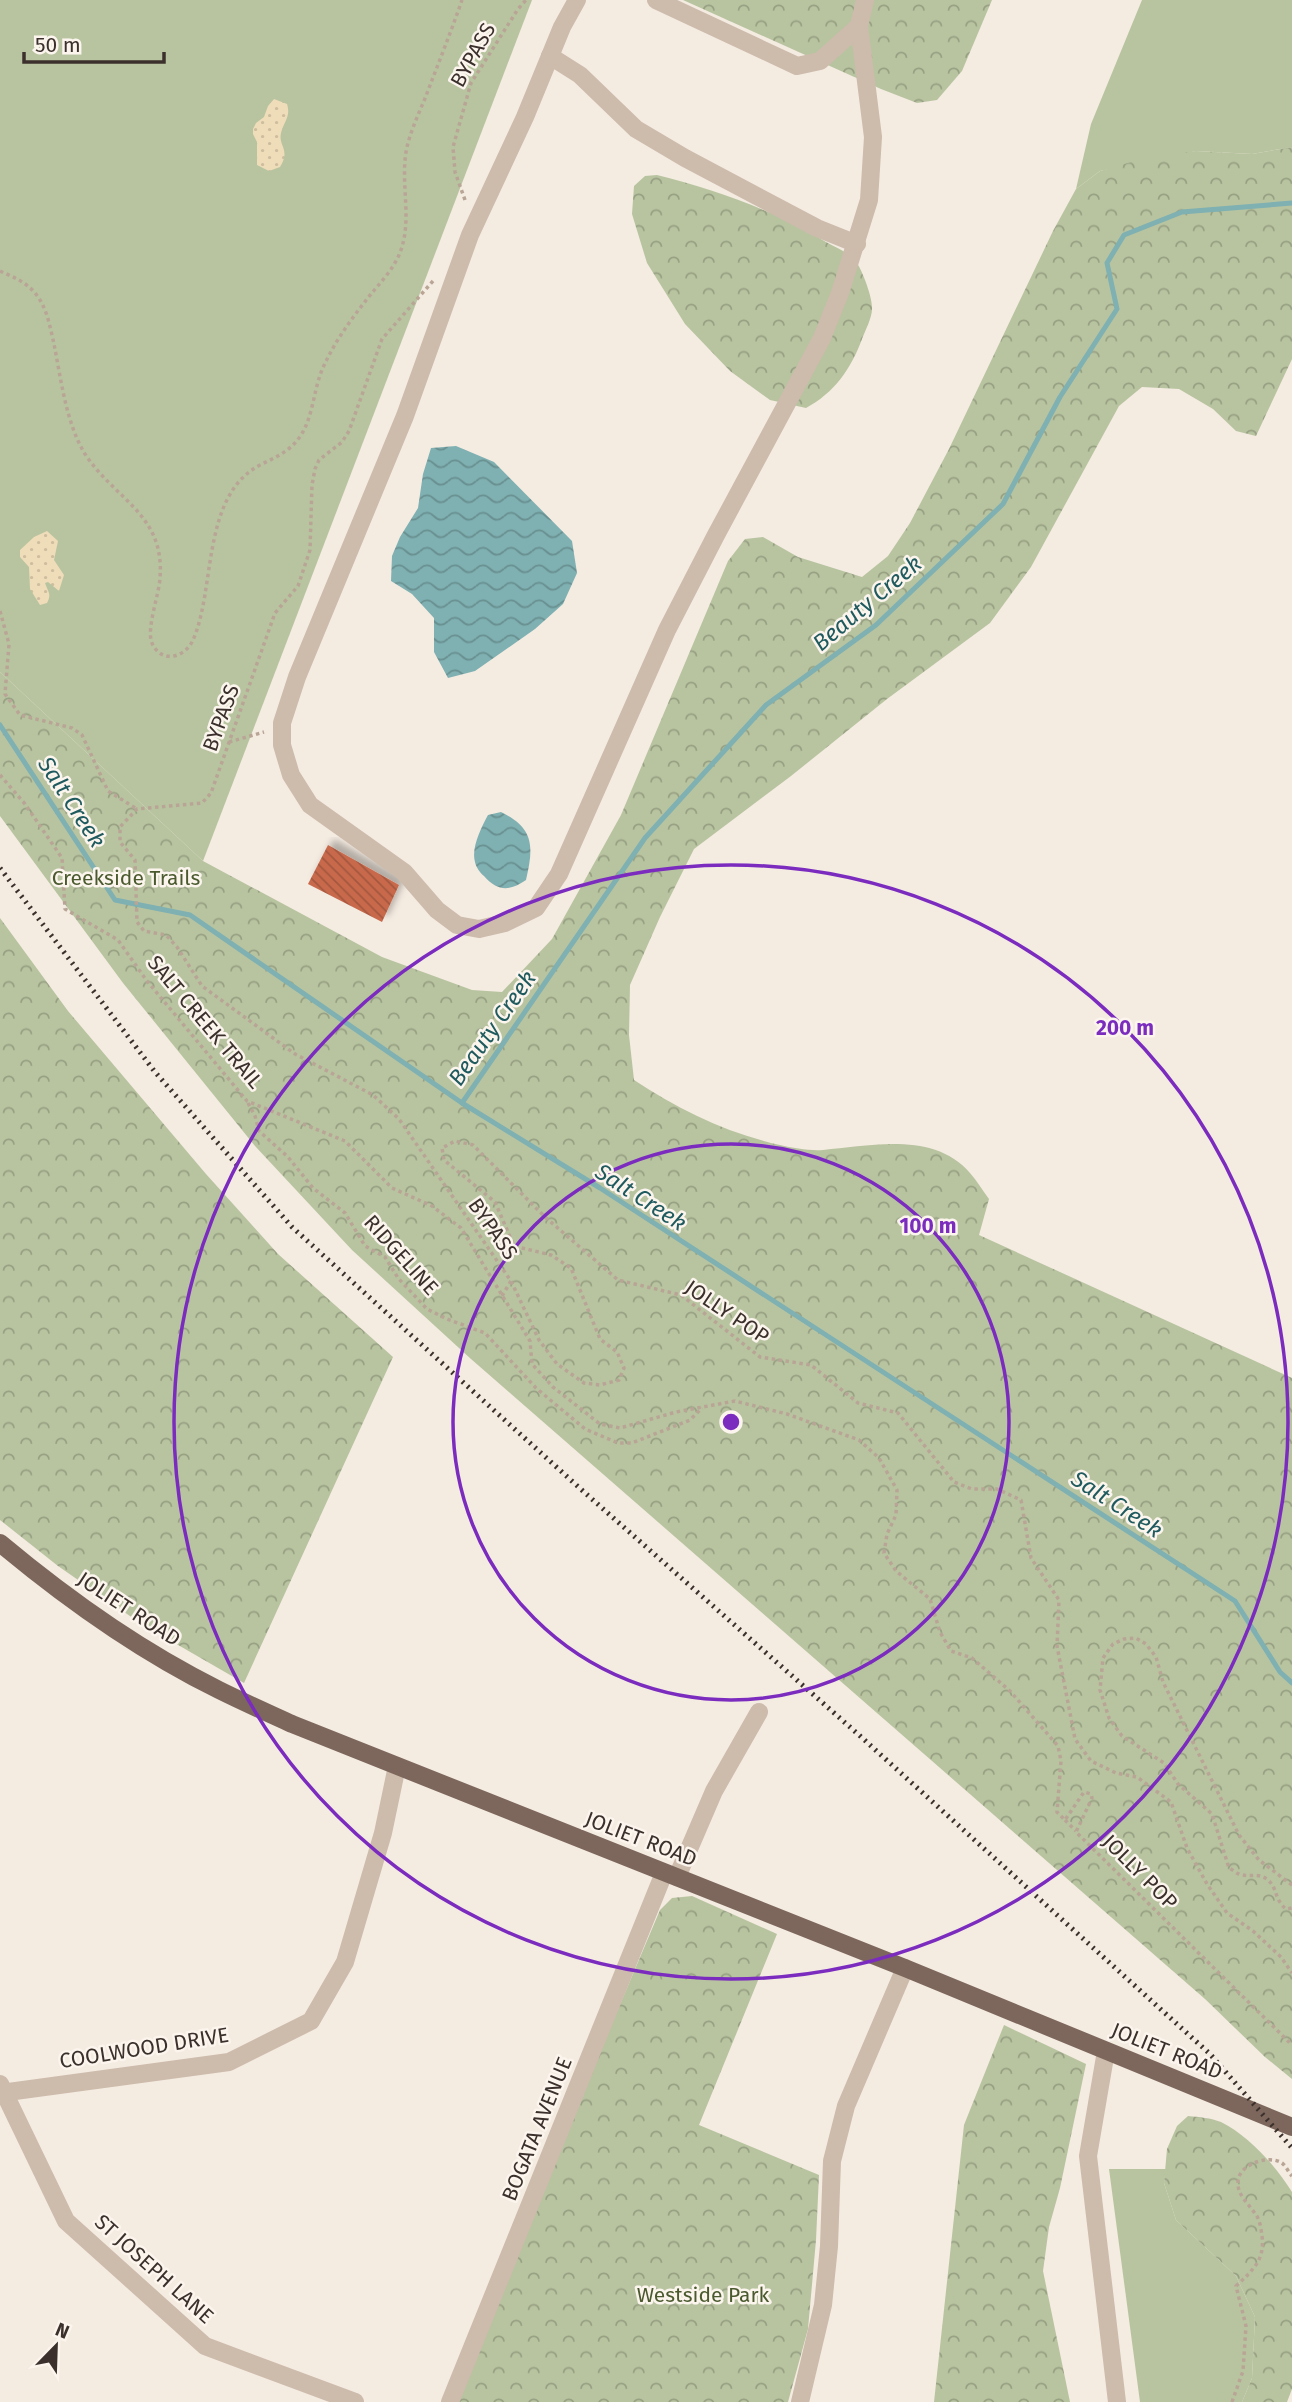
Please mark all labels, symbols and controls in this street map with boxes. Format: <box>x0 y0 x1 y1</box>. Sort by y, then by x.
street label: BYPASS <box>445 18 501 92</box>
scale bar <box>24 21 164 65</box>
text: 50 m <box>35 32 81 58</box>
water label: Beauty Creek <box>807 549 927 657</box>
street label: BYPASS <box>197 681 245 755</box>
water label: Salt Creek <box>32 750 112 853</box>
park label: Creekside Trails <box>52 865 201 891</box>
street label: SALT CREEK TRAIL <box>142 950 269 1094</box>
water label: Beauty Creek <box>442 965 542 1091</box>
text: 200 m <box>1096 1015 1154 1041</box>
water label: Salt Creek <box>589 1157 692 1237</box>
street label: BYPASS <box>462 1193 524 1265</box>
street label: RIDGELINE <box>358 1209 444 1301</box>
text: 100 m <box>899 1213 957 1239</box>
street label: JOLLY POP <box>680 1274 774 1350</box>
centre of rings <box>719 1410 743 1434</box>
water label: Salt Creek <box>1065 1464 1168 1544</box>
street label: JOLIET ROAD <box>73 1566 185 1652</box>
street label: JOLIET ROAD <box>581 1806 701 1872</box>
street label: JOLLY POP <box>1097 1829 1183 1915</box>
street label: JOLIET ROAD <box>1108 2017 1226 2085</box>
street label: COOLWOOD DRIVE <box>58 2022 230 2074</box>
street label: BOGATA AVENUE <box>496 2053 578 2205</box>
street label: ST JOSEPH LANE <box>89 2209 219 2329</box>
park label: Westside Park <box>637 2282 770 2308</box>
north arrow <box>21 2311 91 2381</box>
text: N <box>52 2318 73 2344</box>

